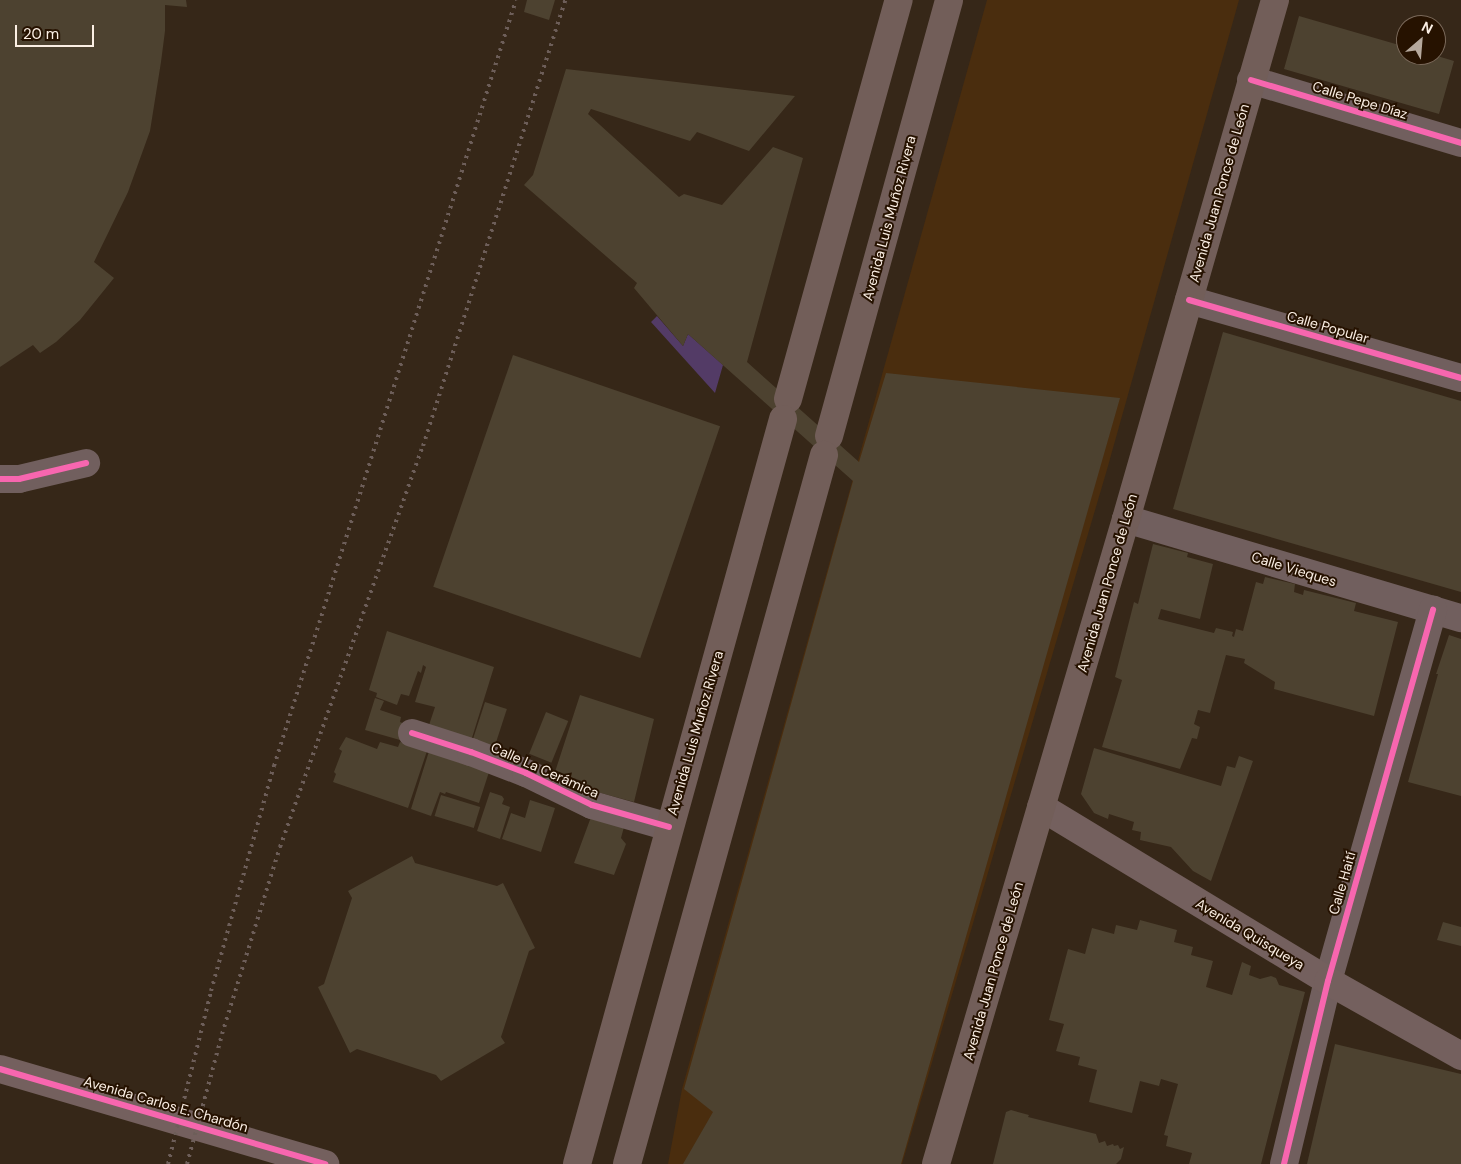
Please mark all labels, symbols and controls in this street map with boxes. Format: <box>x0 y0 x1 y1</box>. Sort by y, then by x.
scale bar <box>18 15 96 47</box>
north arrow <box>1396 15 1446 65</box>
text: N <box>1419 17 1436 38</box>
text: 20 m <box>23 24 59 44</box>
street label: Calle Pepe Díaz <box>1310 78 1410 122</box>
street label: Avenida Juan Ponce de León <box>1185 102 1253 284</box>
street label: Avenida Luis Muñoz Rivera <box>859 134 919 302</box>
street label: Calle Popular <box>1285 307 1371 347</box>
street label: Avenida Juan Ponce de León <box>1073 492 1141 674</box>
street label: Calle Vieques <box>1249 548 1339 590</box>
street label: Avenida Luis Muñoz Rivera <box>663 649 727 817</box>
street label: Calle La Cerámica <box>488 739 602 801</box>
street label: Calle Haití <box>1325 850 1359 916</box>
street label: Avenida Juan Ponce de León <box>959 880 1027 1062</box>
street label: Avenida Quisqueya <box>1193 895 1307 973</box>
street label: Avenida Carlos E. Chardón <box>82 1072 250 1136</box>

